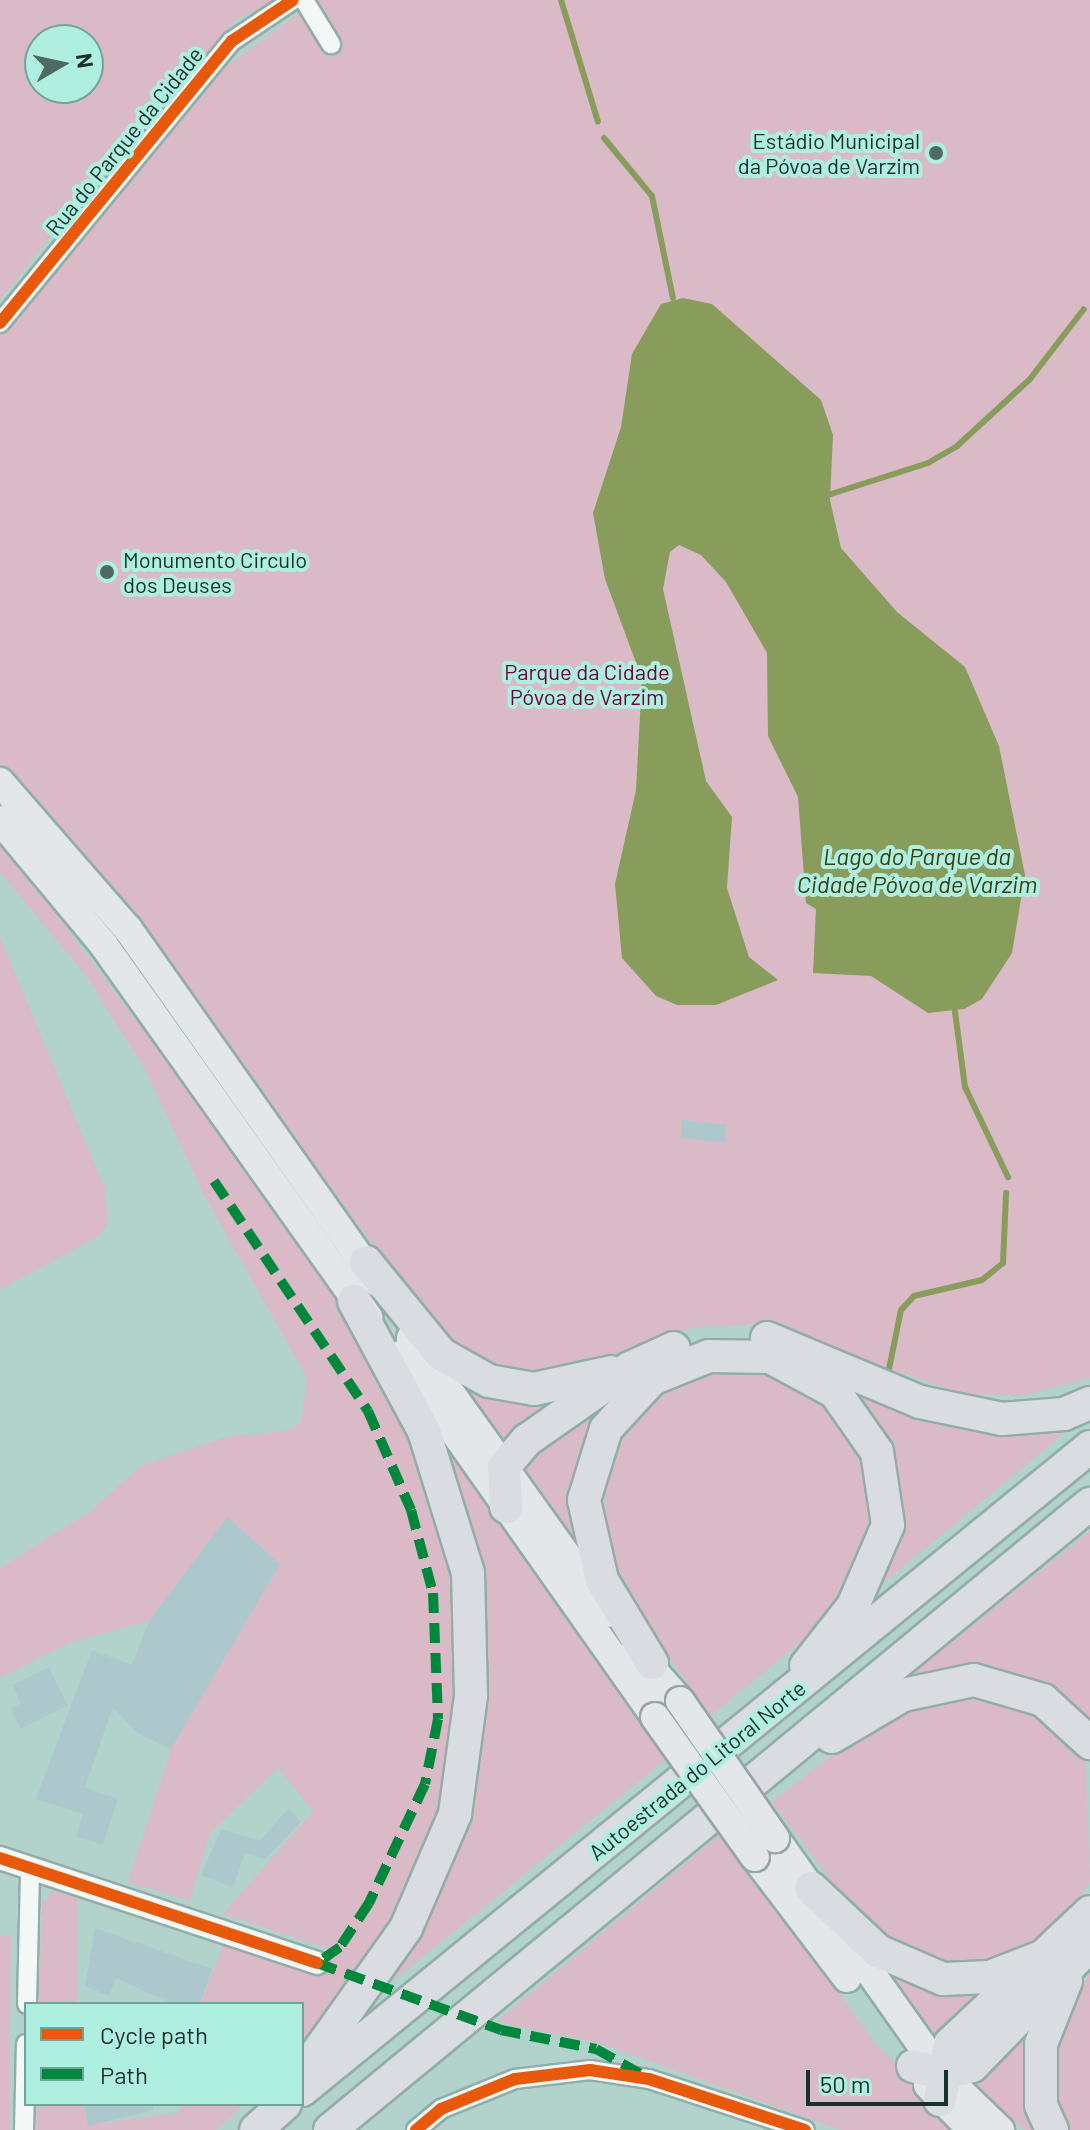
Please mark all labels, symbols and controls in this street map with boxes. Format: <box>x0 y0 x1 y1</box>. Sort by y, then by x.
north arrow <box>24 24 104 104</box>
street label: Rua do Parque da Cidade <box>40 41 208 241</box>
text: N <box>72 51 100 70</box>
place label: Estádio Municipal da Póvoa de Varzim <box>738 127 920 178</box>
marker: Estádio Municipal da Póvoa de Varzim <box>927 144 945 162</box>
place label: Monumento Circulo dos Deuses <box>123 546 307 598</box>
marker: Monumento Circulo dos Deuses <box>98 563 116 581</box>
park label: Parque da Cidade Póvoa de Varzim <box>504 658 670 710</box>
water label: Lago do Parque da Cidade Póvoa de Varzim <box>797 842 1037 898</box>
street label: Autoestrada do Litoral Norte <box>583 1674 811 1866</box>
legend <box>24 2002 304 2106</box>
text: Cycle path <box>100 2020 208 2049</box>
scale bar <box>810 2054 952 2104</box>
text: Path <box>100 2060 148 2089</box>
text: 50 m <box>820 2069 871 2098</box>

